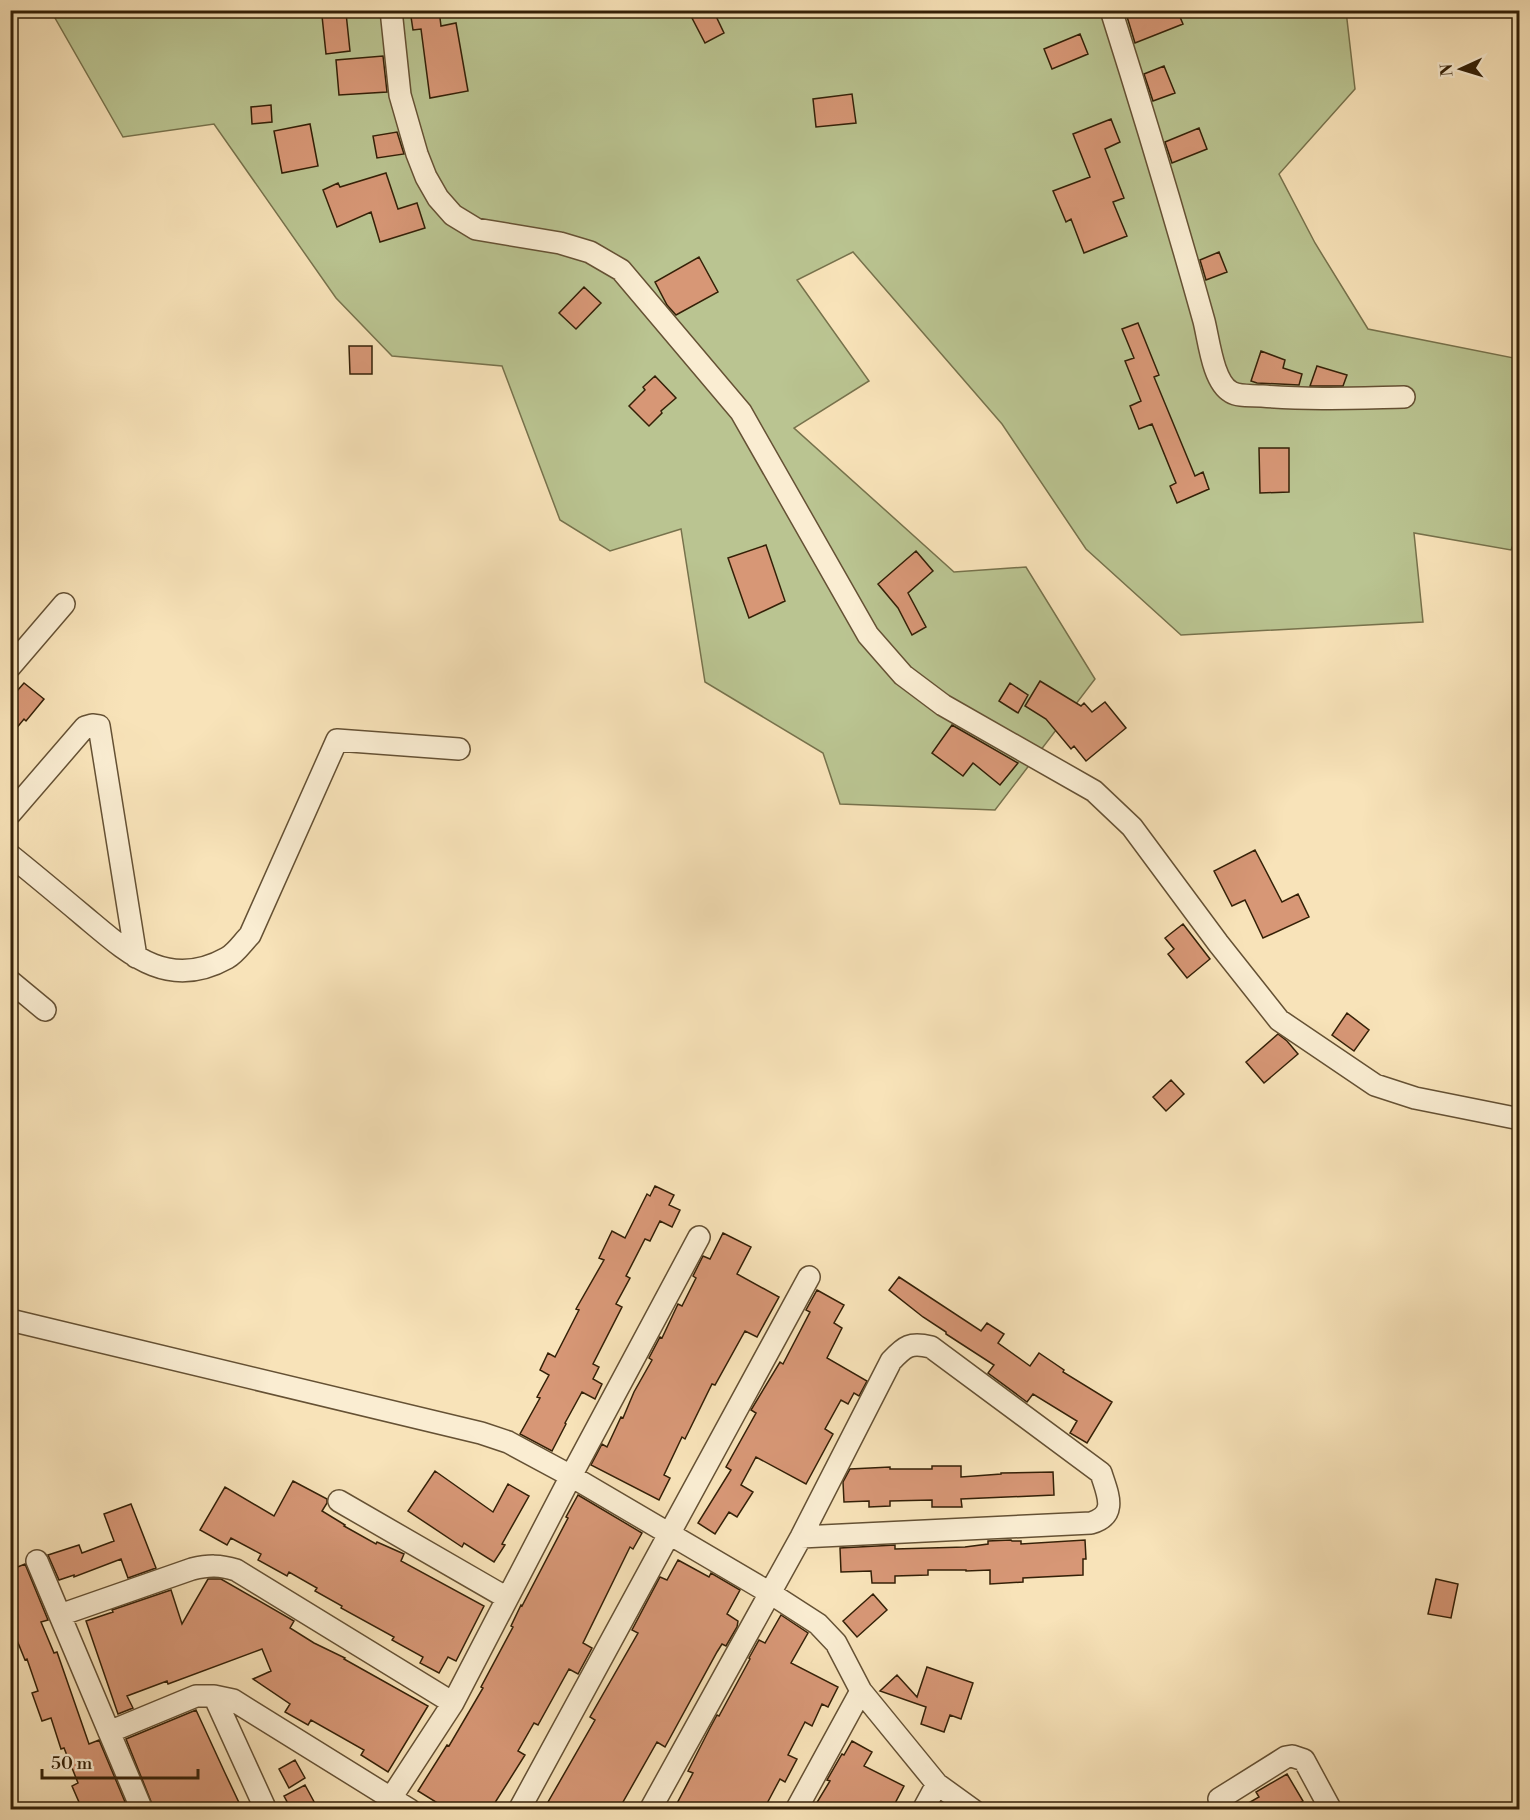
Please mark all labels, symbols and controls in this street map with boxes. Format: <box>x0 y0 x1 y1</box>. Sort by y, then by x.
north arrow <box>1431 39 1491 99</box>
text: N <box>1437 63 1457 77</box>
scale bar <box>42 1742 198 1780</box>
text: 50 m <box>51 1752 93 1775</box>

